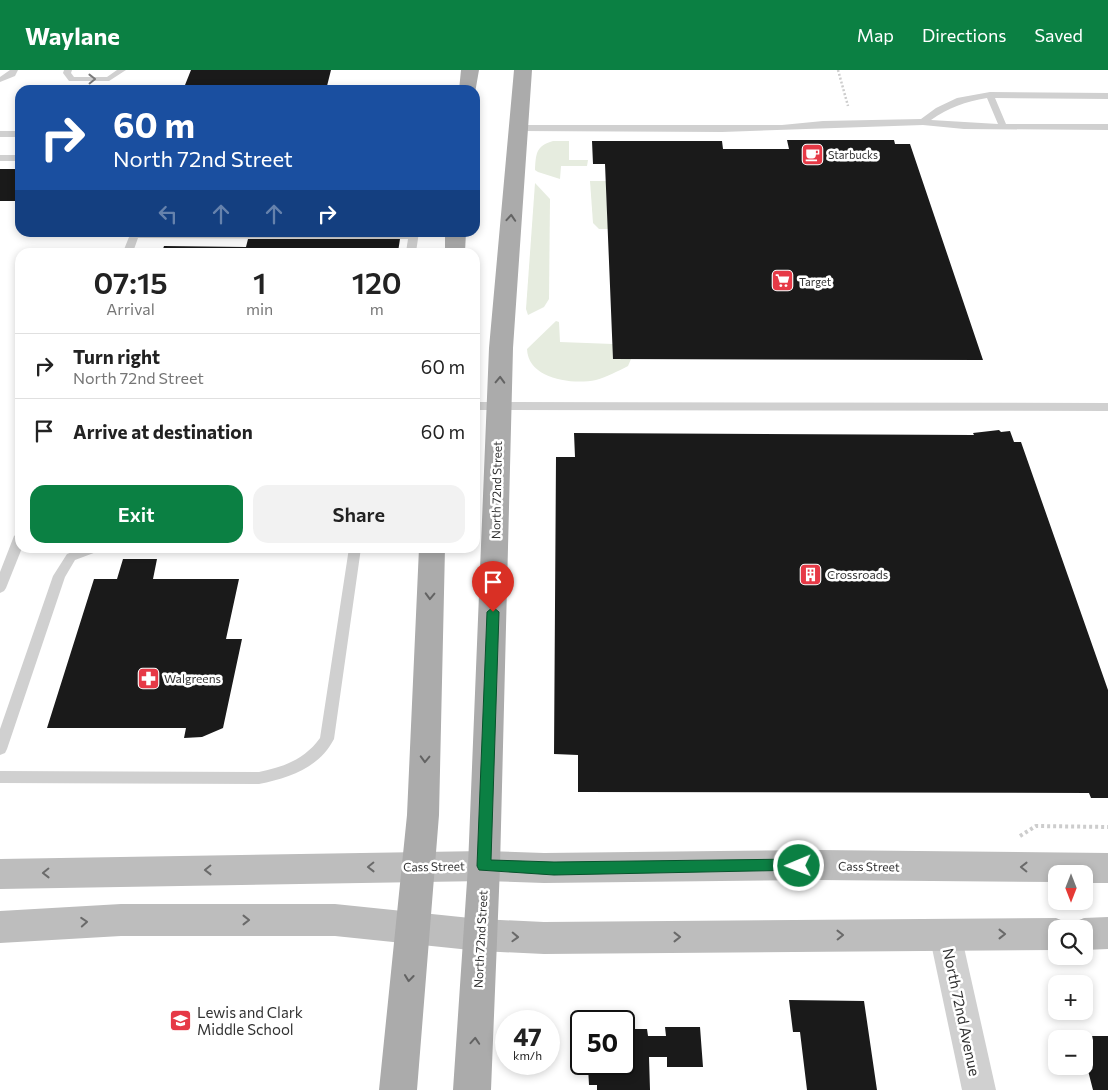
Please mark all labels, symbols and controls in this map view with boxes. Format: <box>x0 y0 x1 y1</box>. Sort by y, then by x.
text: Waylane <box>25 21 120 50</box>
text: Map <box>857 24 894 46</box>
text: Directions <box>922 24 1006 46</box>
text: Saved <box>1034 24 1083 46</box>
one-way arrow <box>89 74 97 84</box>
text: 60 m <box>113 102 195 145</box>
icon: right <box>30 105 95 170</box>
cafe icon: Starbucks <box>800 142 824 166</box>
text: North 72nd Street <box>113 145 293 172</box>
place label: Starbucks <box>828 148 878 161</box>
icon: left <box>154 200 182 228</box>
icon: ahead <box>207 200 235 228</box>
icon: ahead <box>260 200 288 228</box>
icon: right <box>313 200 341 228</box>
one-way arrow <box>505 214 516 222</box>
text: 07:15 <box>93 263 168 300</box>
text: 1 <box>253 263 266 300</box>
text: 120 <box>352 263 402 300</box>
supermarket icon: Target <box>771 269 795 293</box>
place label: Target <box>799 275 832 288</box>
text: Arrival <box>106 299 155 318</box>
text: min <box>246 299 273 318</box>
text: m <box>370 299 384 318</box>
text: Turn right <box>73 345 160 368</box>
icon: right <box>30 352 58 380</box>
text: 60 m <box>421 355 465 378</box>
text: North 72nd Street <box>73 368 204 387</box>
one-way arrow <box>494 376 505 384</box>
icon: arrive <box>30 417 58 445</box>
text: Arrive at destination <box>73 420 253 443</box>
text: 60 m <box>421 420 465 443</box>
street label: North 72nd Street <box>488 441 504 539</box>
button: Exit <box>30 485 243 543</box>
button: Share <box>253 485 465 543</box>
pin <box>472 561 514 612</box>
building icon: Crossroads <box>799 562 823 586</box>
place label: Crossroads <box>827 567 888 581</box>
icon: arrive <box>479 568 507 596</box>
one-way arrow <box>425 592 436 600</box>
pharmacy icon: Walgreens <box>136 666 160 690</box>
place label: Walgreens <box>164 671 221 685</box>
one-way arrow <box>420 755 430 763</box>
position arrow <box>772 839 824 891</box>
street label: Cass Street <box>403 858 465 874</box>
street label: Cass Street <box>838 858 900 874</box>
one-way arrow <box>367 862 374 872</box>
one-way arrow <box>1020 862 1028 872</box>
one-way arrow <box>204 865 212 875</box>
north arrow <box>1048 865 1092 910</box>
map controls <box>1048 865 1093 1075</box>
one-way arrow <box>42 868 50 878</box>
street label: North 72nd Street <box>470 890 490 988</box>
one-way arrow <box>242 915 250 925</box>
one-way arrow <box>80 917 88 928</box>
button: search <box>1048 920 1093 965</box>
one-way arrow <box>999 929 1007 939</box>
one-way arrow <box>836 930 844 940</box>
one-way arrow <box>511 931 519 942</box>
one-way arrow <box>674 931 682 942</box>
street label: North 72nd Avenue <box>940 946 984 1078</box>
one-way arrow <box>404 974 415 982</box>
button: + <box>1048 975 1093 1020</box>
place label: Lewis and Clark Middle School <box>197 1003 303 1038</box>
school or university icon: Lewis and Clark Middle School <box>169 1009 193 1033</box>
speed limit sign: 50 <box>570 1010 635 1075</box>
text: 47 <box>513 1021 542 1051</box>
button: − <box>1048 1030 1093 1075</box>
one-way arrow <box>469 1037 480 1045</box>
text: km/h <box>513 1048 542 1062</box>

